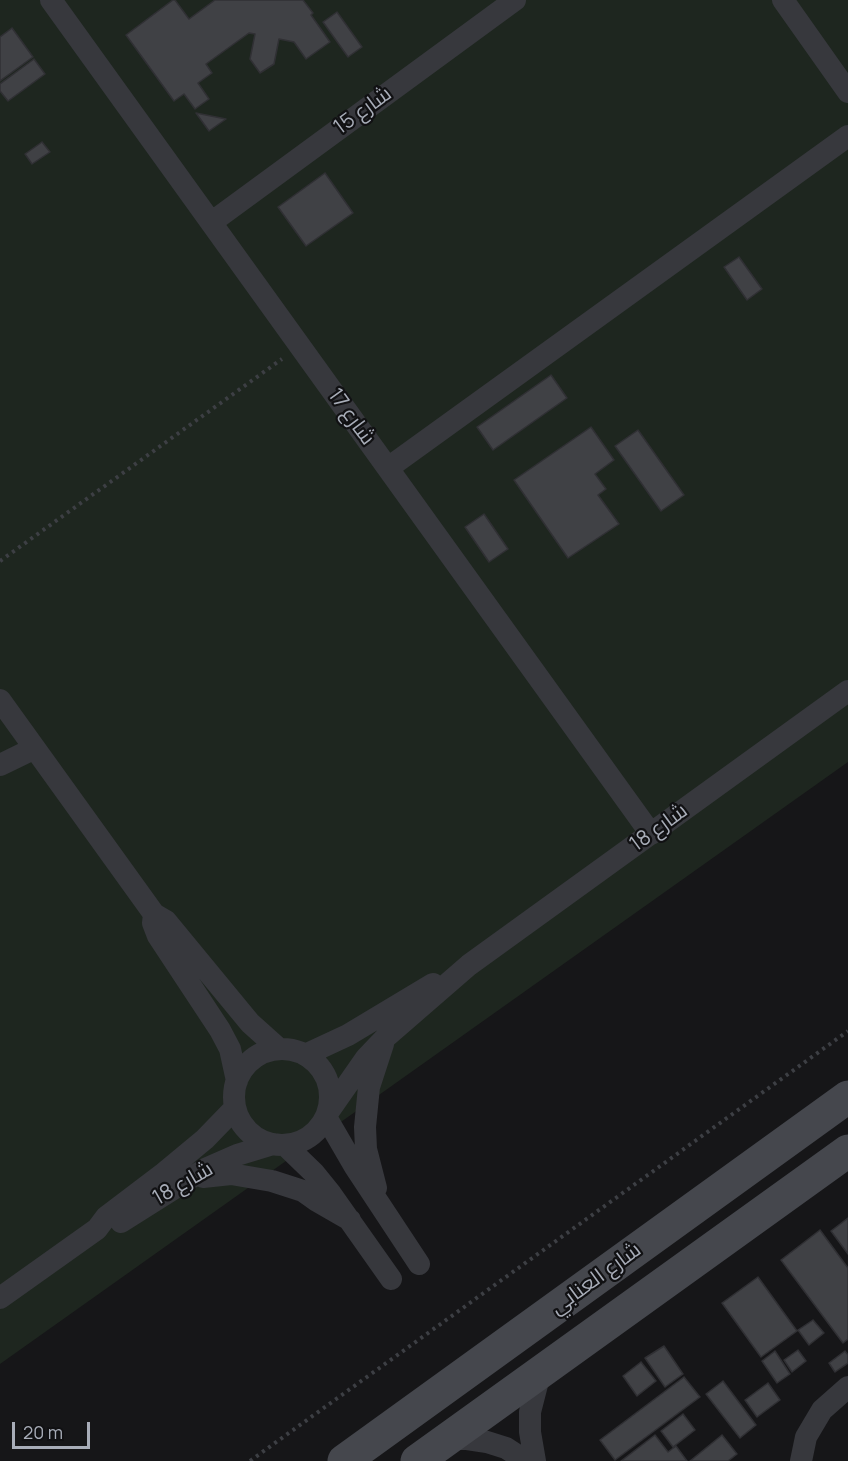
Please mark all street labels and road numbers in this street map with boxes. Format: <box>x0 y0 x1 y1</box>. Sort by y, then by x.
street label: شارع 15 <box>329 82 397 140</box>
street label: شارع 17 <box>322 384 380 450</box>
street label: شارع 18 <box>625 799 693 857</box>
street label: شارع 18 <box>148 1157 218 1211</box>
street label: شارع العنابي <box>546 1238 646 1320</box>

